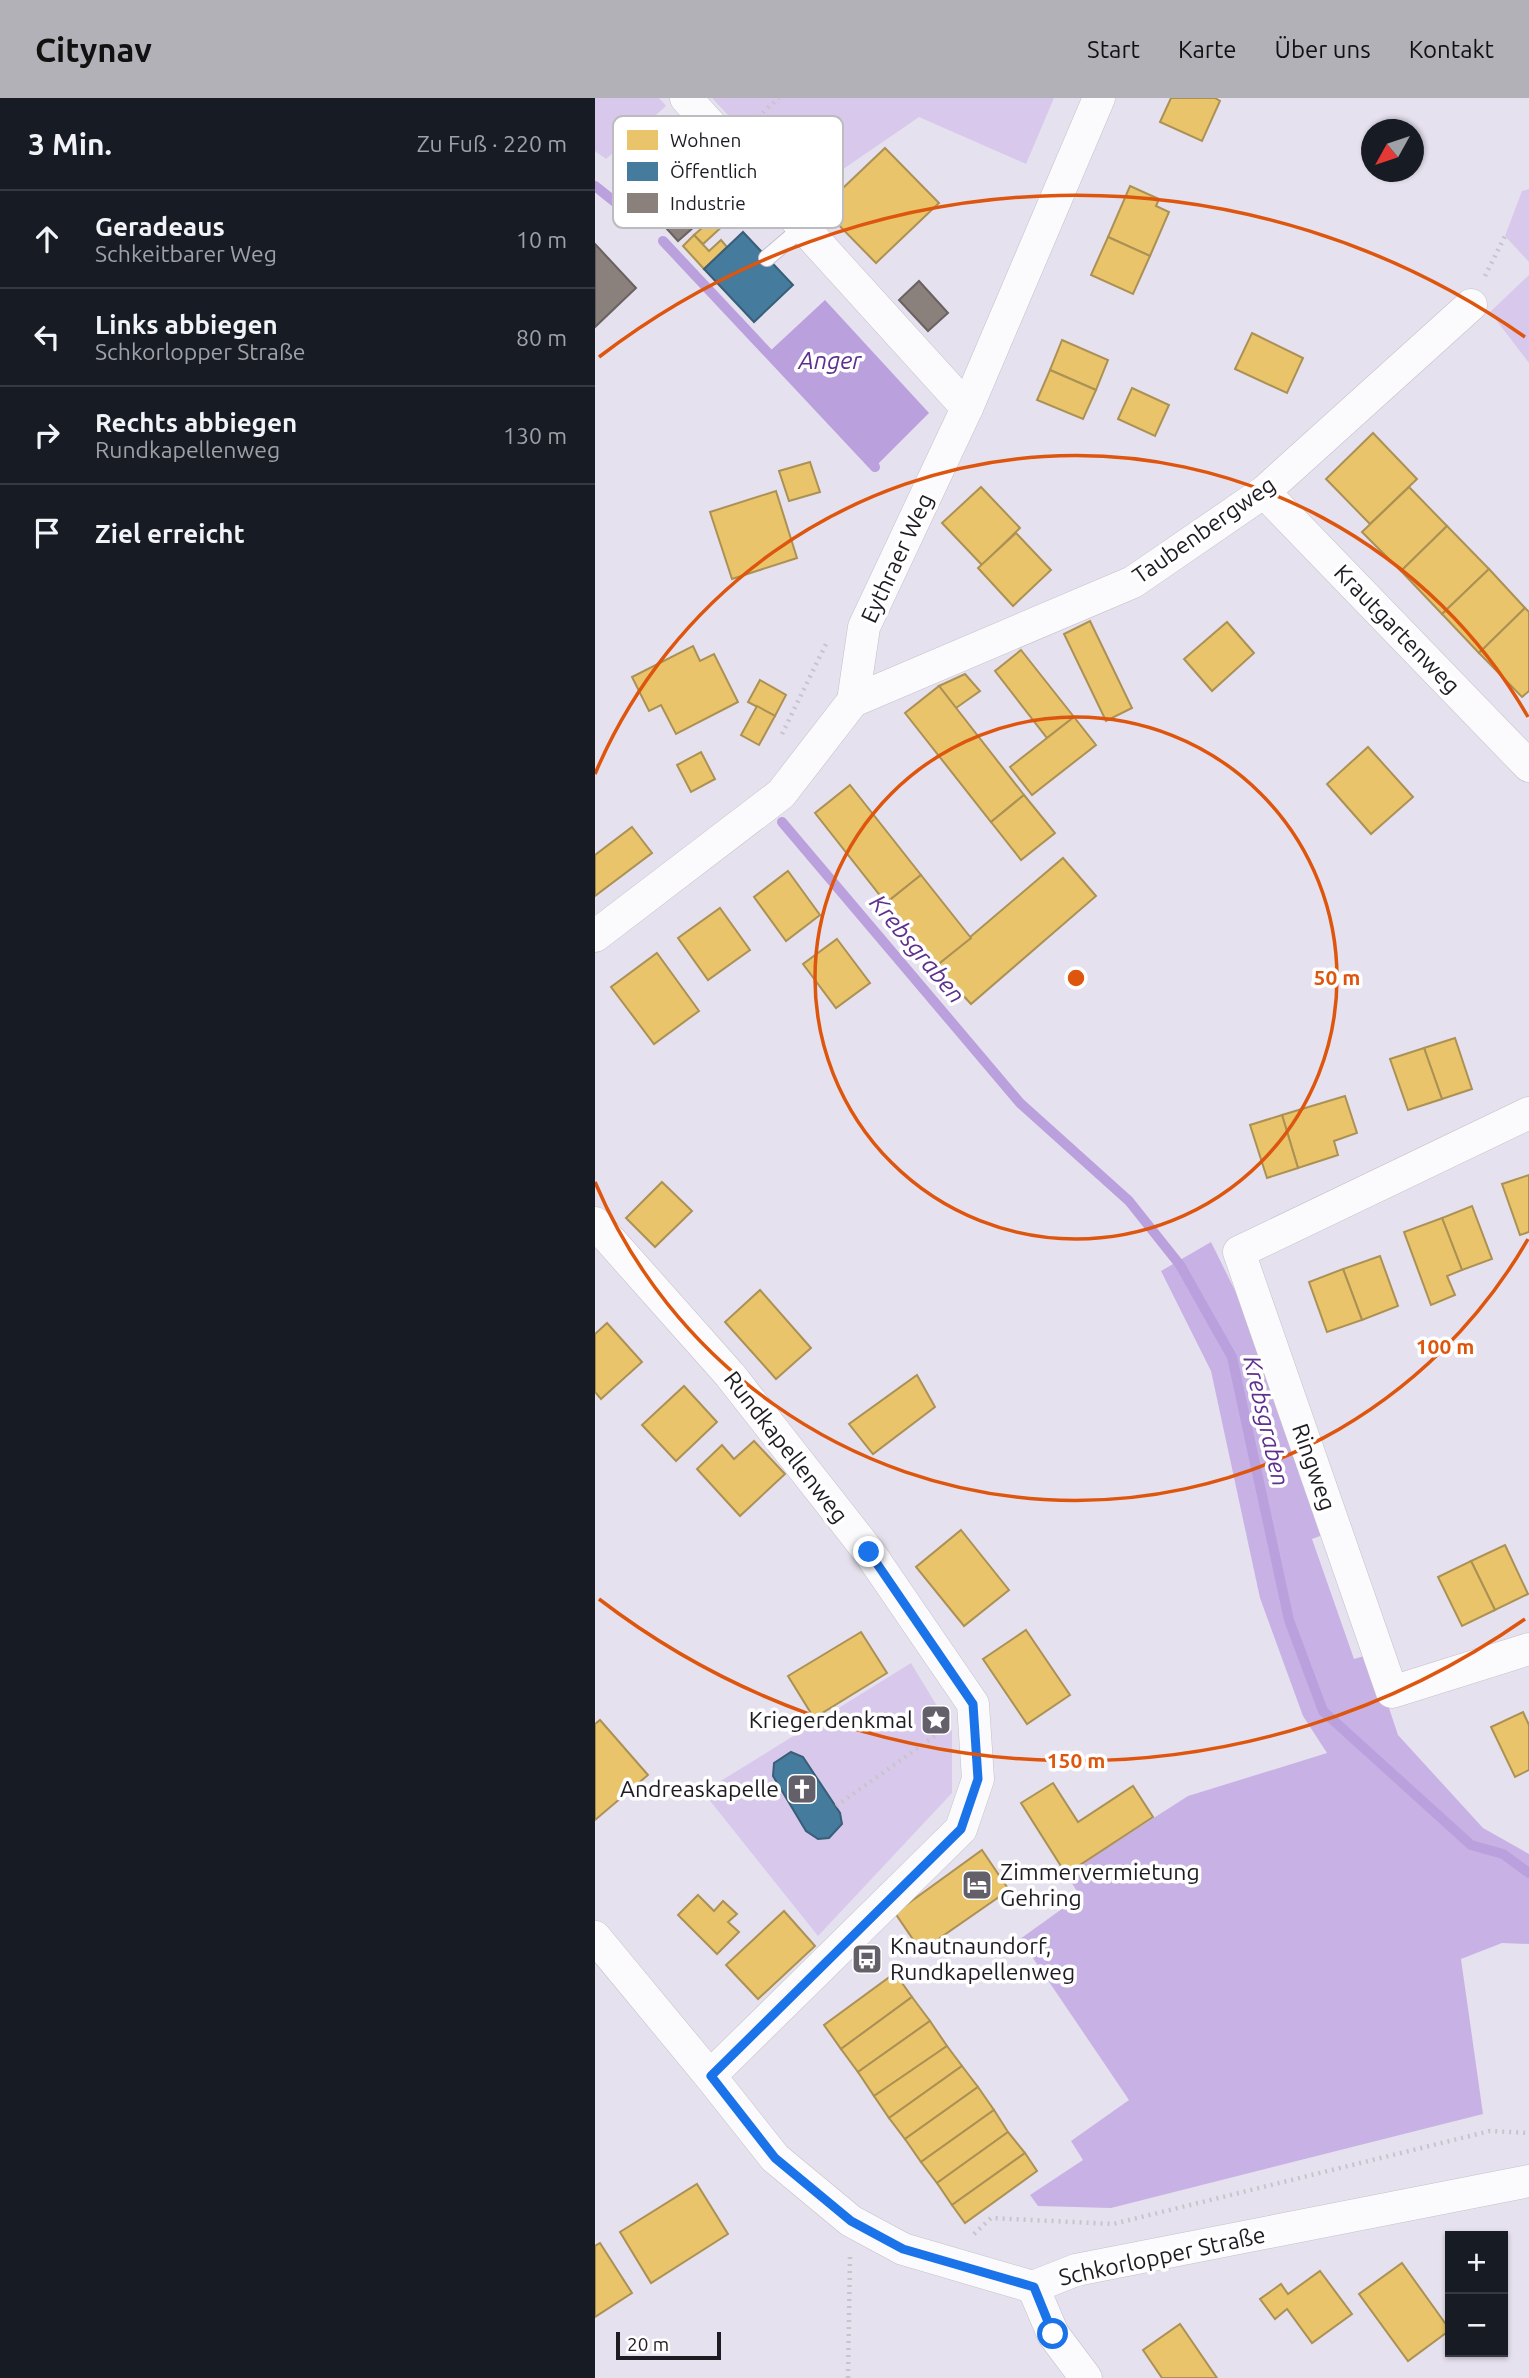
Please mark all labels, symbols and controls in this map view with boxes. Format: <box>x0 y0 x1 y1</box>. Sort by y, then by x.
text: Citynav <box>35 31 152 68</box>
text: Start <box>1087 36 1140 63</box>
text: Karte <box>1178 36 1237 63</box>
text: Über uns <box>1275 36 1371 63</box>
text: Kontakt <box>1409 36 1494 63</box>
legend <box>613 116 843 228</box>
north arrow <box>1361 119 1424 182</box>
text: 3 Min. <box>28 127 112 161</box>
text: Wohnen <box>670 129 741 151</box>
text: Zu Fuß · 220 m <box>417 131 567 156</box>
text: Öffentlich <box>670 160 757 182</box>
text: Industrie <box>670 192 746 214</box>
text: Geradeaus <box>95 212 225 241</box>
icon: ahead <box>28 220 66 258</box>
text: 10 m <box>516 227 567 252</box>
text: Schkeitbarer Weg <box>95 241 277 266</box>
text: Links abbiegen <box>95 310 278 339</box>
icon: left <box>28 318 66 356</box>
text: 80 m <box>516 325 567 350</box>
text: Schkorlopper Straße <box>95 339 305 364</box>
water label: Anger <box>797 347 862 374</box>
text: Rechts abbiegen <box>95 408 297 437</box>
icon: right <box>28 416 66 454</box>
text: 130 m <box>503 423 567 448</box>
text: Rundkapellenweg <box>95 437 280 462</box>
street label: Taubenbergweg <box>1128 471 1280 588</box>
street label: Eythraer Weg <box>856 489 937 626</box>
icon: arrive <box>28 514 66 552</box>
text: Ziel erreicht <box>95 519 245 548</box>
street label: Krautgartenweg <box>1330 559 1465 698</box>
water label: Krebsgraben <box>864 889 970 1008</box>
text: 50 m <box>1314 965 1360 989</box>
centre of rings <box>1064 966 1088 990</box>
text: 100 m <box>1416 1334 1474 1358</box>
water label: Krebsgraben <box>1238 1353 1295 1489</box>
street label: Rundkapellenweg <box>720 1366 853 1527</box>
street label: Ringweg <box>1288 1420 1341 1513</box>
route end <box>853 1536 884 1567</box>
place icon: Kriegerdenkmal <box>919 1703 953 1737</box>
place label: Kriegerdenkmal <box>749 1707 913 1732</box>
text: 150 m <box>1047 1748 1105 1772</box>
church icon: Andreaskapelle <box>785 1772 819 1806</box>
place label: Andreaskapelle <box>620 1776 779 1801</box>
place label: Zimmervermietung Gehring <box>1000 1859 1200 1910</box>
hotel icon: Zimmervermietung Gehring <box>960 1868 994 1902</box>
place label: Knautnaundorf, Rundkapellenweg <box>890 1933 1075 1984</box>
bus stop icon: Knautnaundorf, Rundkapellenweg <box>850 1942 884 1976</box>
street label: Schkorlopper Straße <box>1056 2221 1267 2290</box>
map controls <box>1445 2231 1508 2357</box>
button: + <box>1445 2231 1508 2294</box>
button: − <box>1445 2294 1508 2357</box>
route start <box>1037 2318 1068 2349</box>
scale bar <box>616 2329 721 2361</box>
text: 20 m <box>627 2333 669 2355</box>

